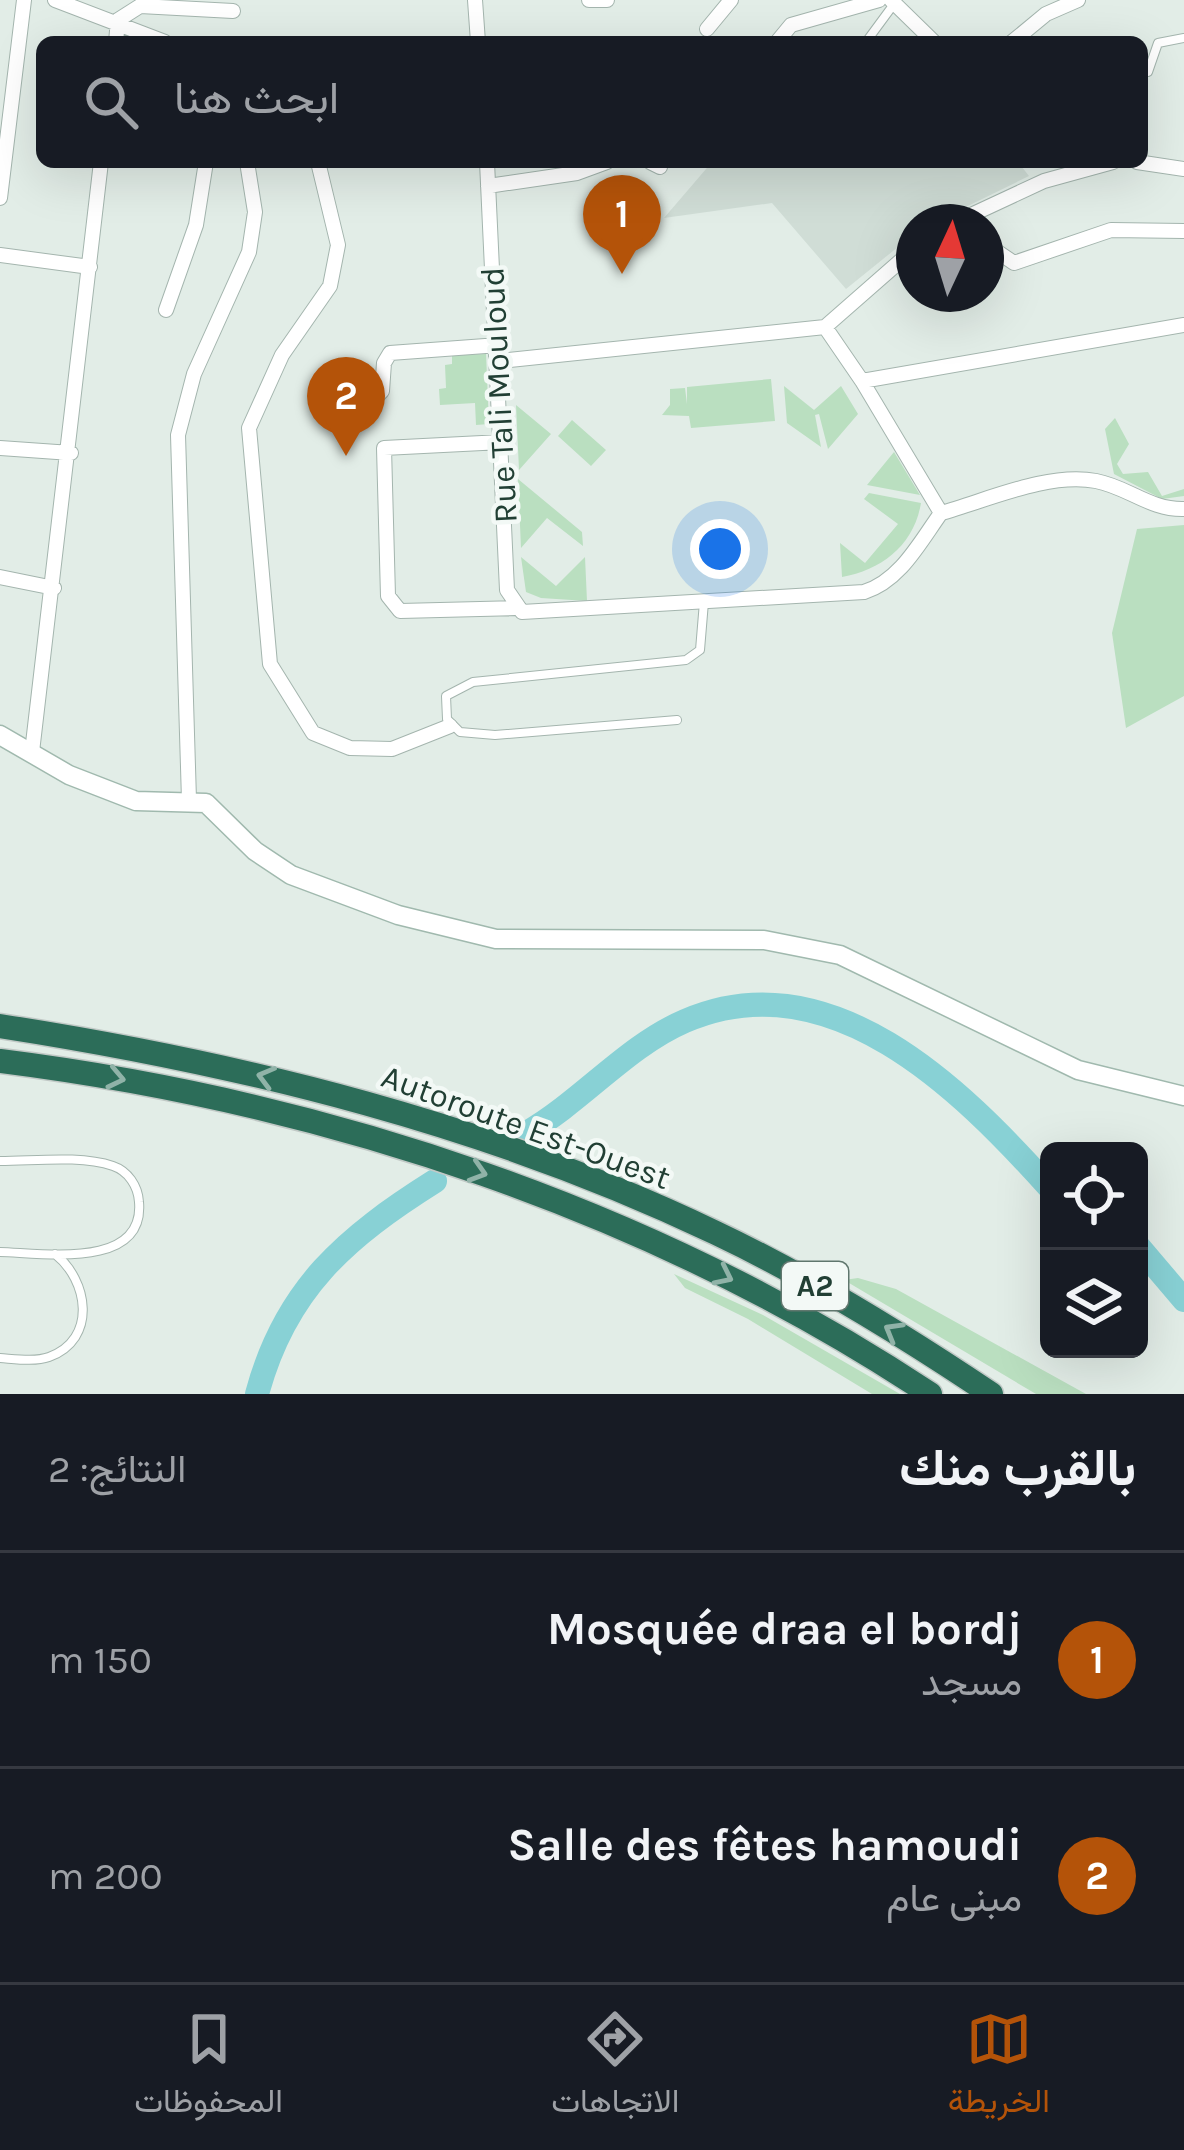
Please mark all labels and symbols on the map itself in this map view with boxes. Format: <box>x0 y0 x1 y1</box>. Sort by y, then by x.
pin: 1 <box>583 175 661 274</box>
north arrow <box>896 204 1004 312</box>
street label: Rue Tali Mouloud <box>473 266 525 524</box>
pin: 2 <box>307 357 385 456</box>
your location <box>690 519 750 579</box>
street label: Autoroute Est-Ouest <box>377 1057 675 1197</box>
one-way arrow <box>105 1064 125 1090</box>
one-way arrow <box>256 1066 277 1091</box>
one-way arrow <box>467 1158 488 1183</box>
one-way arrow <box>712 1262 734 1285</box>
road number: A2 <box>782 1262 848 1310</box>
one-way arrow <box>884 1322 905 1345</box>

